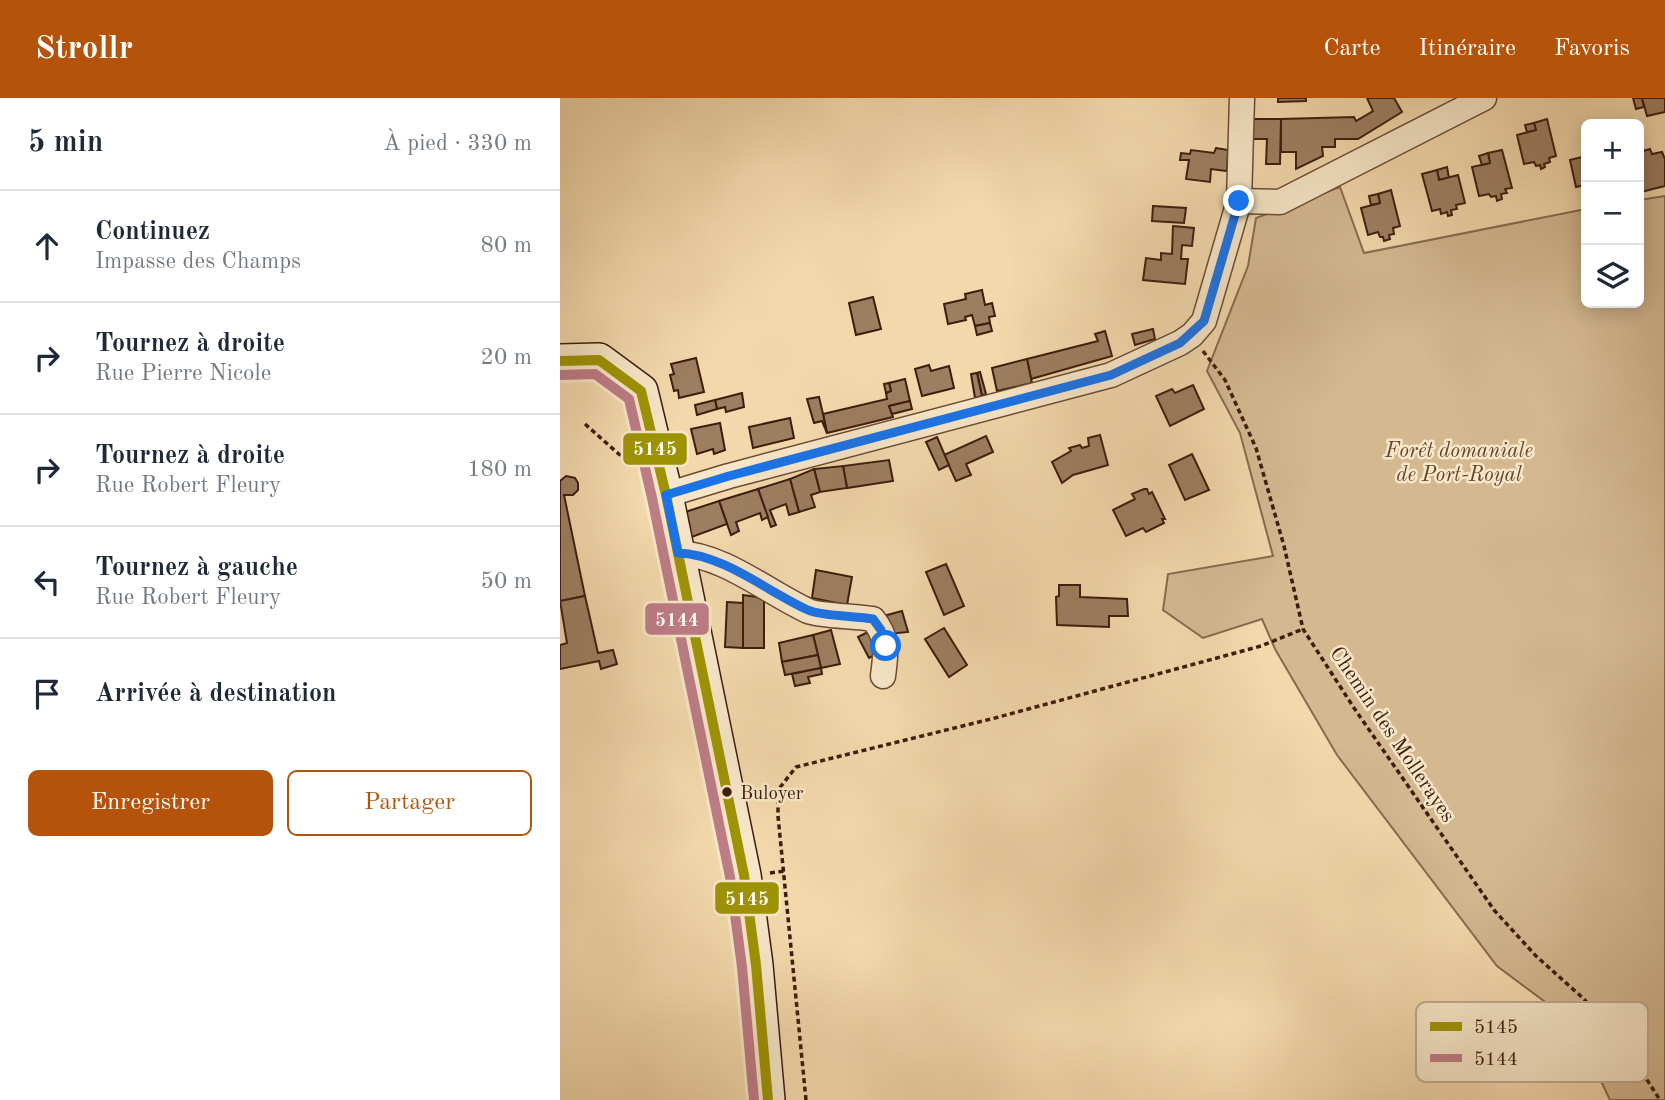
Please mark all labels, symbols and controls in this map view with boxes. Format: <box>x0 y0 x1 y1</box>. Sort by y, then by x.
text: Strollr <box>35 33 133 66</box>
text: Carte <box>1323 37 1381 61</box>
text: Itinéraire <box>1419 37 1516 61</box>
text: Favoris <box>1554 37 1630 61</box>
map controls <box>1581 119 1644 308</box>
button: + <box>1581 119 1644 182</box>
text: 5 min <box>28 128 103 158</box>
text: À pied · 330 m <box>383 132 532 155</box>
button: − <box>1581 182 1644 245</box>
route end <box>1223 185 1254 216</box>
text: Continuez <box>95 219 210 245</box>
icon: ahead <box>28 227 66 265</box>
text: 80 m <box>481 234 532 257</box>
button: layers <box>1581 245 1644 308</box>
text: Impasse des Champs <box>95 250 301 273</box>
text: Tournez à droite <box>95 331 285 357</box>
icon: right <box>28 339 66 377</box>
text: 20 m <box>481 346 532 369</box>
text: Rue Pierre Nicole <box>95 362 271 385</box>
line badge: 5145 <box>622 432 688 466</box>
text: 5145 <box>633 441 677 460</box>
park label: Forêt domaniale de Port-Royal <box>1384 441 1533 486</box>
text: Tournez à droite <box>95 443 285 469</box>
icon: right <box>28 451 66 489</box>
text: 180 m <box>467 458 532 481</box>
text: Rue Robert Fleury <box>95 474 281 497</box>
text: Tournez à gauche <box>95 555 298 581</box>
icon: left <box>28 563 66 601</box>
text: 50 m <box>481 570 532 593</box>
text: Rue Robert Fleury <box>95 586 281 609</box>
line badge: 5144 <box>644 602 710 636</box>
text: 5144 <box>655 612 699 631</box>
route start <box>870 630 901 661</box>
street label: Chemin des Mollerayes <box>1325 643 1458 826</box>
icon: arrive <box>28 675 66 713</box>
text: Arrivée à destination <box>95 681 337 707</box>
button: Enregistrer <box>28 770 273 836</box>
button: Partager <box>287 770 532 836</box>
marker: Buloyer <box>720 785 734 799</box>
place label: Buloyer <box>740 785 804 804</box>
line badge: 5145 <box>714 881 780 915</box>
text: 5145 <box>725 891 769 910</box>
legend <box>1416 1002 1648 1082</box>
text: 5145 <box>1474 1019 1518 1038</box>
text: 5144 <box>1474 1051 1518 1070</box>

